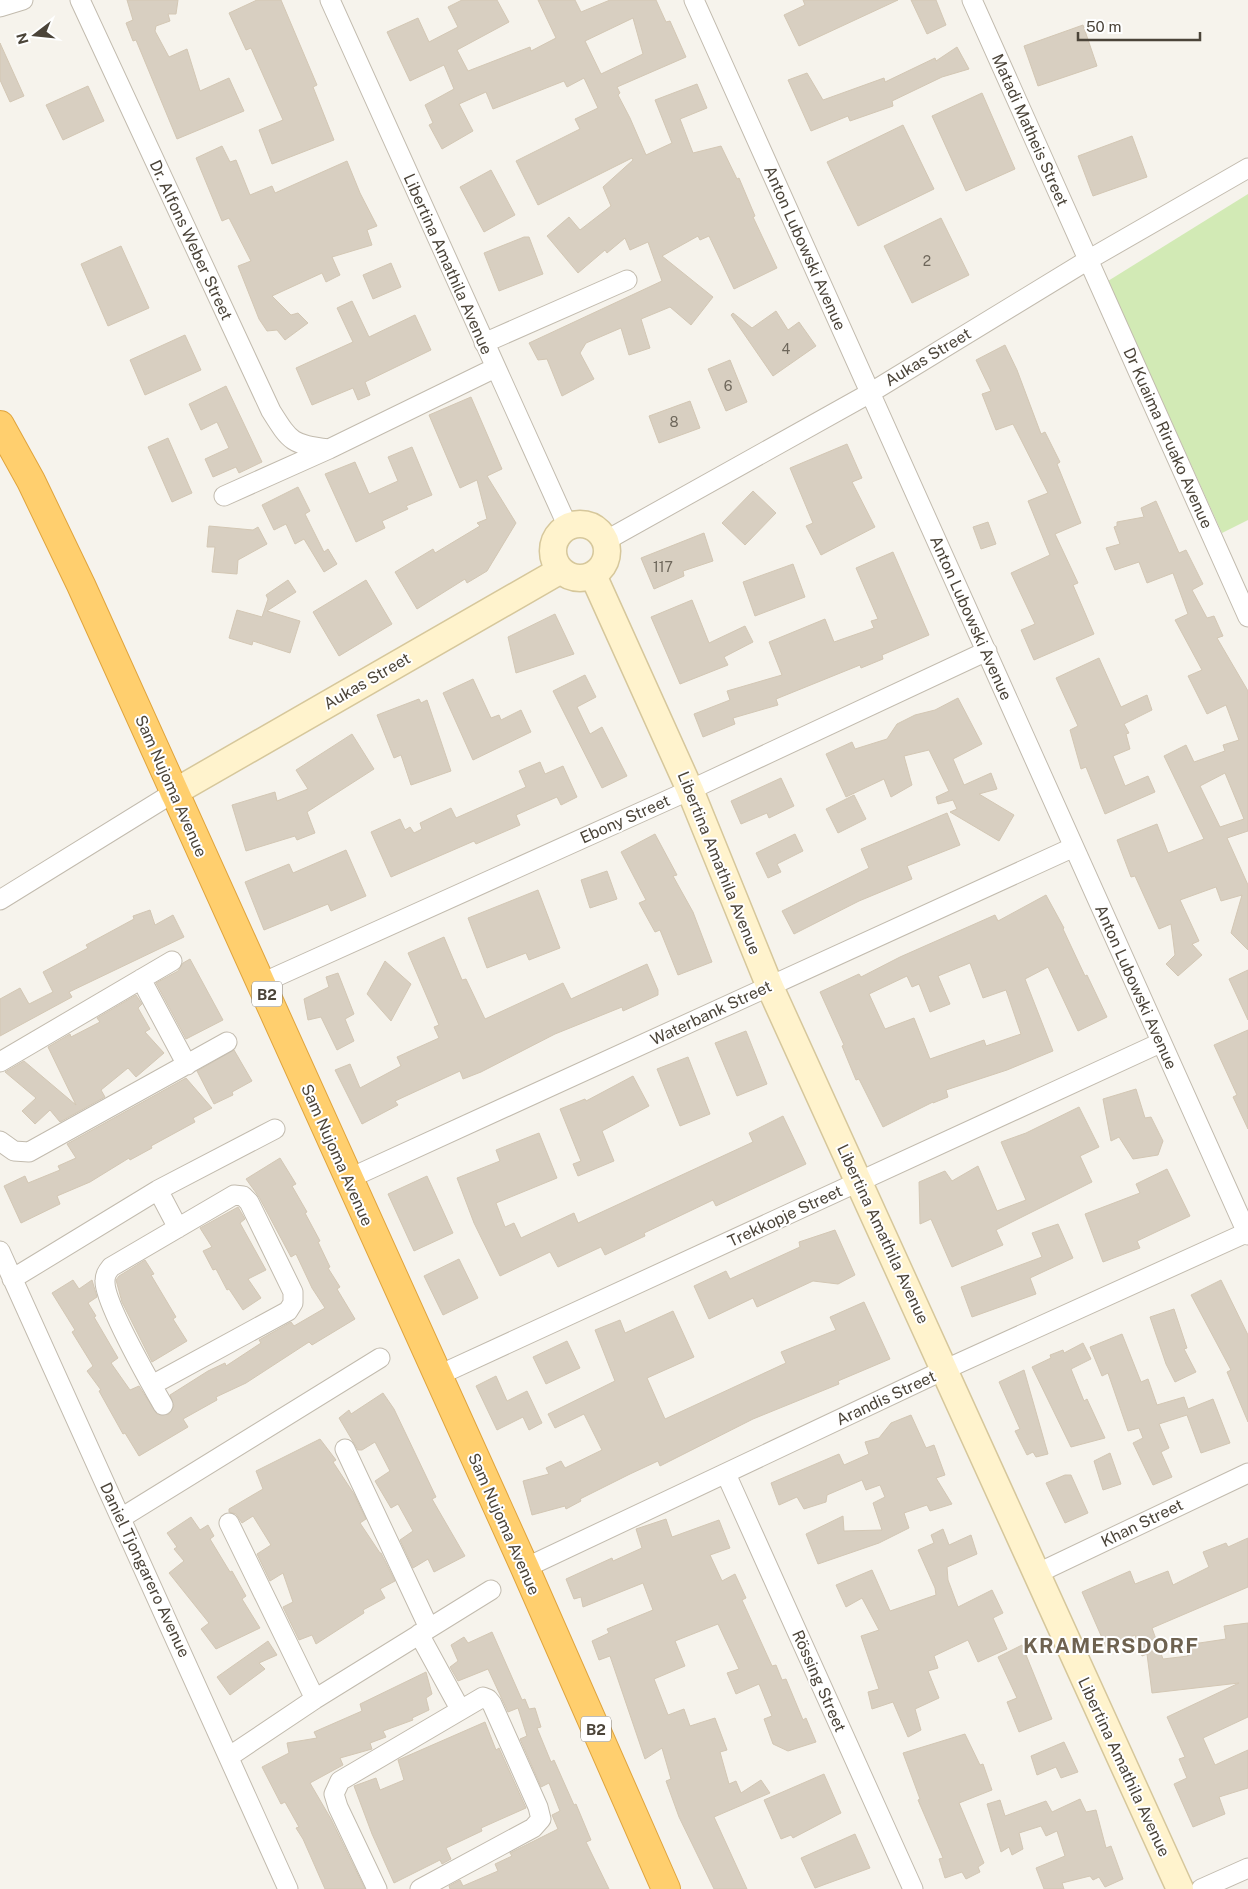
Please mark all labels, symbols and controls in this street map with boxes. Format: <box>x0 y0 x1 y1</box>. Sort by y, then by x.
north arrow <box>10 10 60 60</box>
scale bar <box>1078 10 1200 42</box>
text: 50 m <box>1086 18 1121 35</box>
text: N <box>13 31 32 46</box>
street label: Matadi Matheis Street <box>988 51 1072 209</box>
street label: Dr. Alfons Weber Street <box>146 157 236 323</box>
street label: Anton Lubowski Avenue <box>760 163 850 333</box>
street label: Libertina Amathila Avenue <box>399 171 497 357</box>
house number: 2 <box>923 253 931 269</box>
street label: Aukas Street <box>882 324 974 390</box>
house number: 4 <box>782 341 791 357</box>
street label: Dr Kuaima Riruako Avenue <box>1119 345 1217 531</box>
house number: 6 <box>724 378 733 394</box>
house number: 8 <box>669 414 679 430</box>
street label: Anton Lubowski Avenue <box>926 533 1016 703</box>
house number: 117 <box>653 559 673 575</box>
street label: Aukas Street <box>320 649 414 713</box>
street label: Sam Nujoma Avenue <box>131 712 211 860</box>
street label: Libertina Amathila Avenue <box>674 769 764 957</box>
street label: Ebony Street <box>577 791 673 847</box>
street label: Anton Lubowski Avenue <box>1091 902 1181 1072</box>
street label: Waterbank Street <box>647 977 775 1049</box>
road number: B2 <box>252 982 282 1006</box>
street label: Sam Nujoma Avenue <box>297 1081 377 1229</box>
street label: Libertina Amathila Avenue <box>833 1141 933 1327</box>
street label: Trekkopje Street <box>725 1181 845 1251</box>
street label: Arandis Street <box>833 1367 939 1429</box>
street label: Sam Nujoma Avenue <box>464 1450 544 1598</box>
street label: Daniel Tjongarero Avenue <box>96 1479 194 1661</box>
street label: Khan Street <box>1098 1495 1186 1551</box>
street label: Rössing Street <box>788 1627 850 1735</box>
district label: KRAMERSDORF <box>1023 1633 1199 1658</box>
street label: Libertina Amathila Avenue <box>1074 1674 1174 1860</box>
road number: B2 <box>581 1716 611 1742</box>

